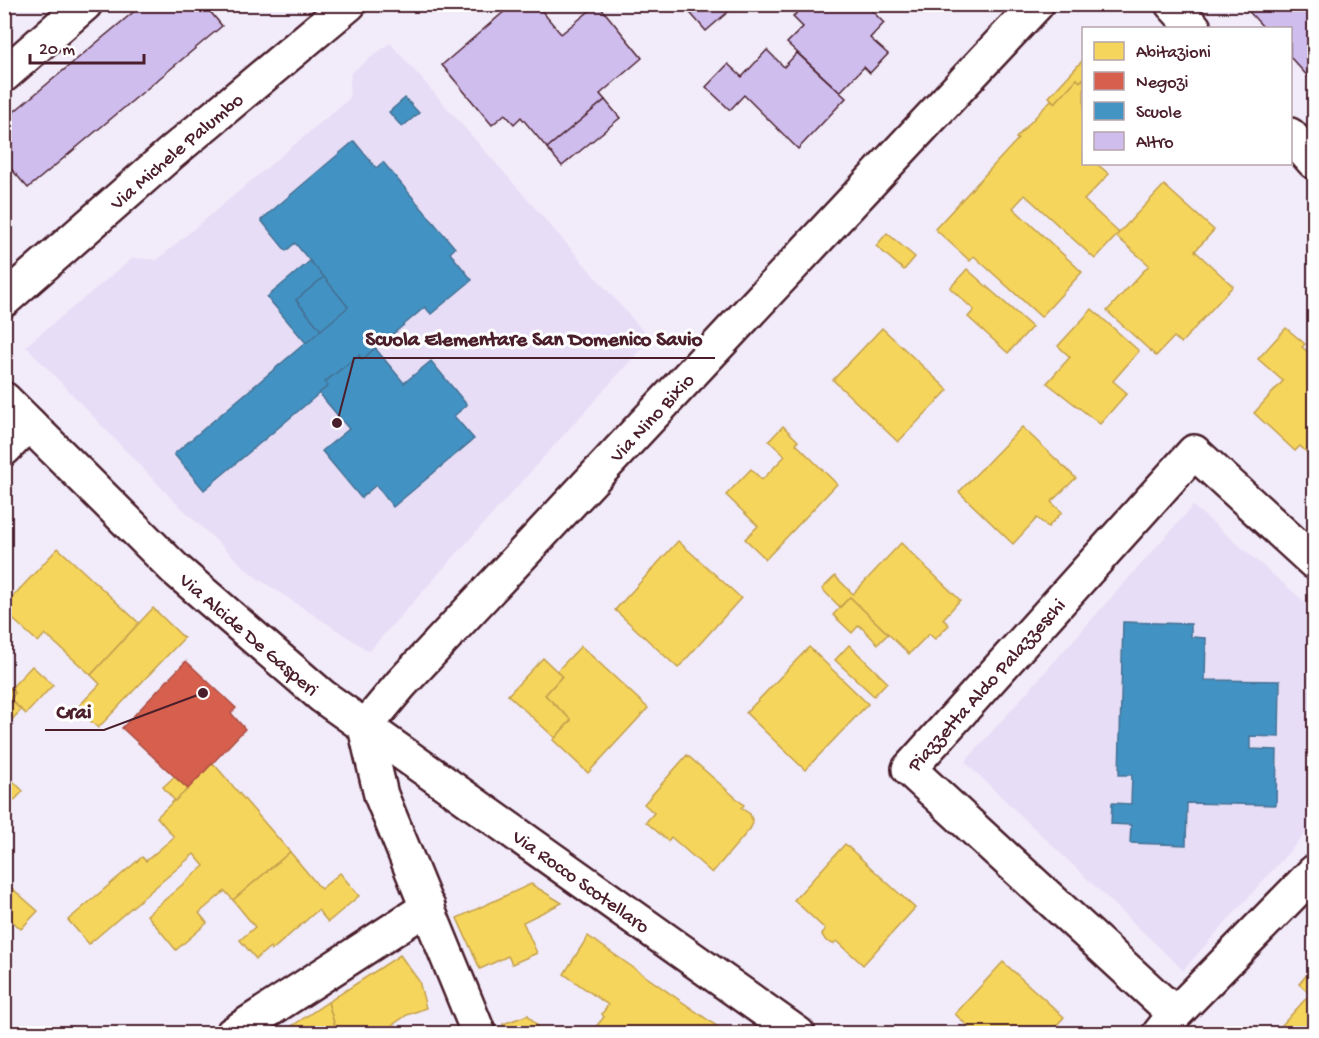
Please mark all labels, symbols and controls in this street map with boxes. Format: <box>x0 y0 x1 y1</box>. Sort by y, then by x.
scale bar <box>30 27 144 65</box>
legend <box>1082 27 1292 165</box>
text: 20 m <box>39 40 75 61</box>
text: Abitazioni <box>1136 43 1211 64</box>
text: Negozi <box>1136 73 1189 94</box>
street label: Via Michele Palumbo <box>106 89 249 217</box>
text: Scuole <box>1136 103 1182 124</box>
text: Altro <box>1136 133 1174 154</box>
callout: Scuola Elementare San Domenico Savio <box>354 319 715 358</box>
text: Scuola Elementare San Domenico Savio <box>366 329 703 354</box>
street label: Via Nino Bixio <box>606 370 701 469</box>
street label: Via Alcide De Gasperi <box>173 569 322 703</box>
street label: Piazzetta Aldo Palazzeschi <box>904 595 1072 778</box>
callout: Crai <box>45 691 104 730</box>
text: Crai <box>55 702 92 727</box>
street label: Via Rocco Scotellaro <box>506 826 653 940</box>

